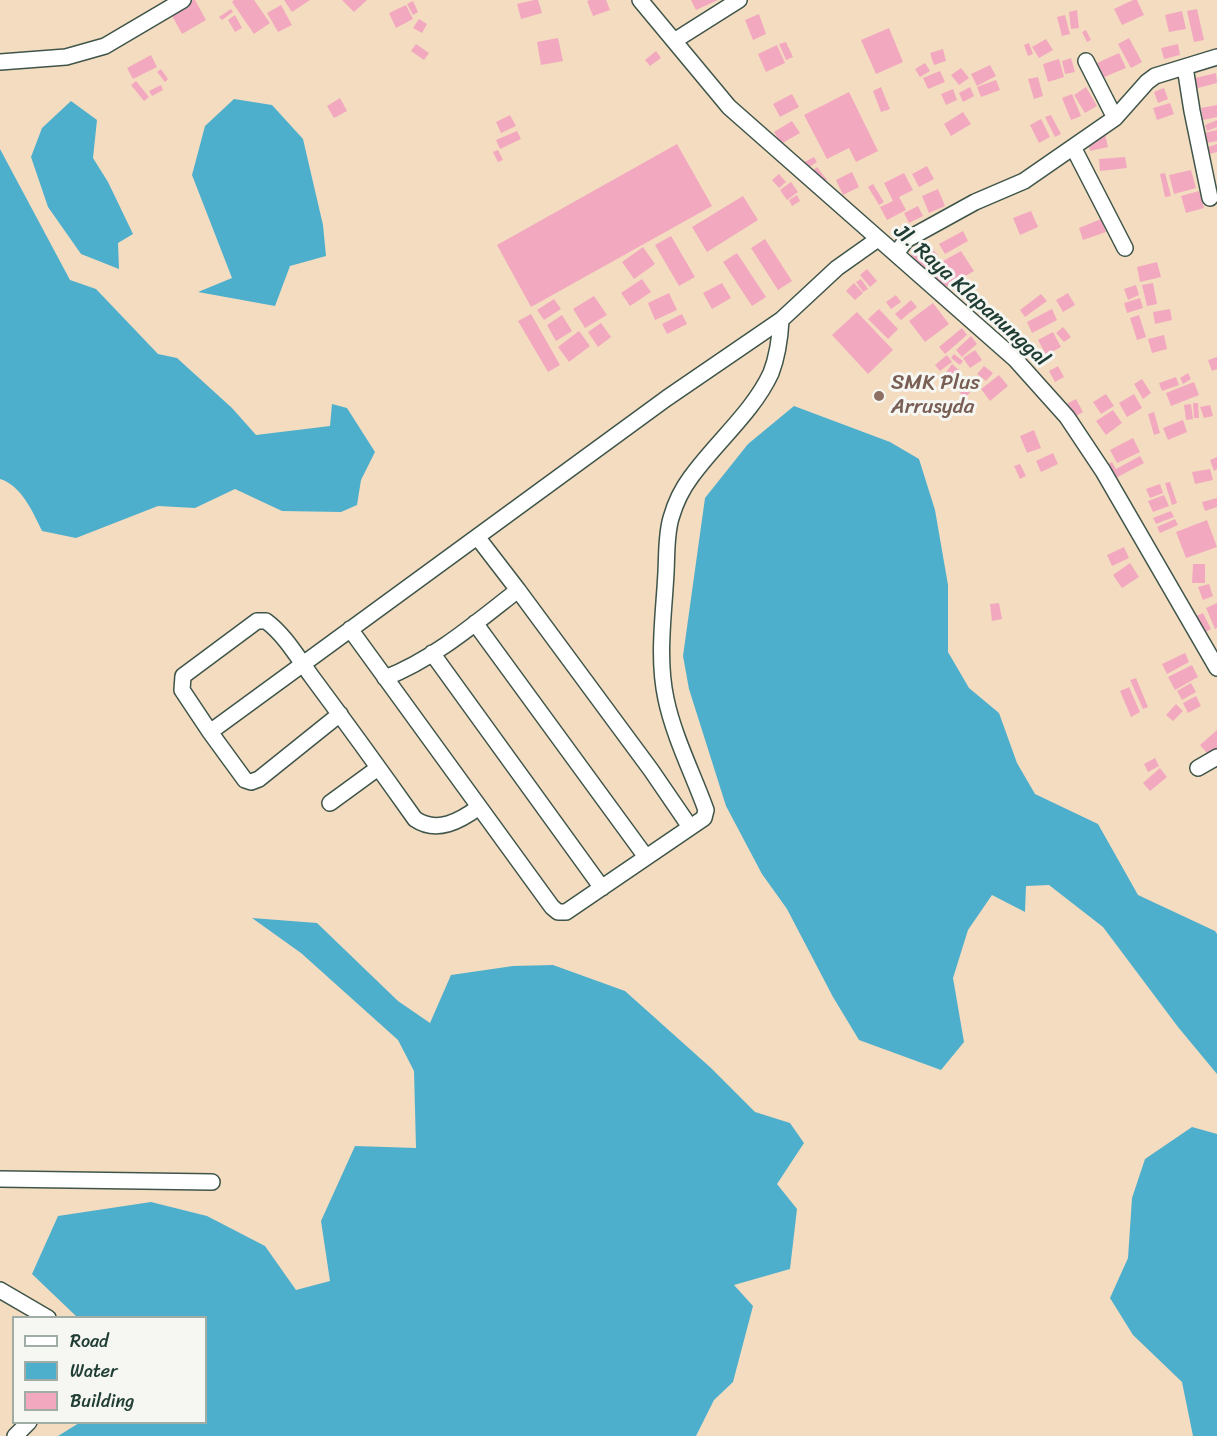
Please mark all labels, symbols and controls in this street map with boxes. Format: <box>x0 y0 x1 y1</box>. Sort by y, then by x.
street label: Jl. Raya Klapanunggal <box>888 220 1054 372</box>
place label: SMK Plus Arrusyda <box>891 371 980 421</box>
marker: SMK Plus Arrusyda <box>872 389 886 403</box>
legend <box>12 1316 207 1424</box>
text: Road <box>70 1325 109 1357</box>
text: Water <box>70 1355 117 1387</box>
text: Building <box>70 1385 134 1417</box>

